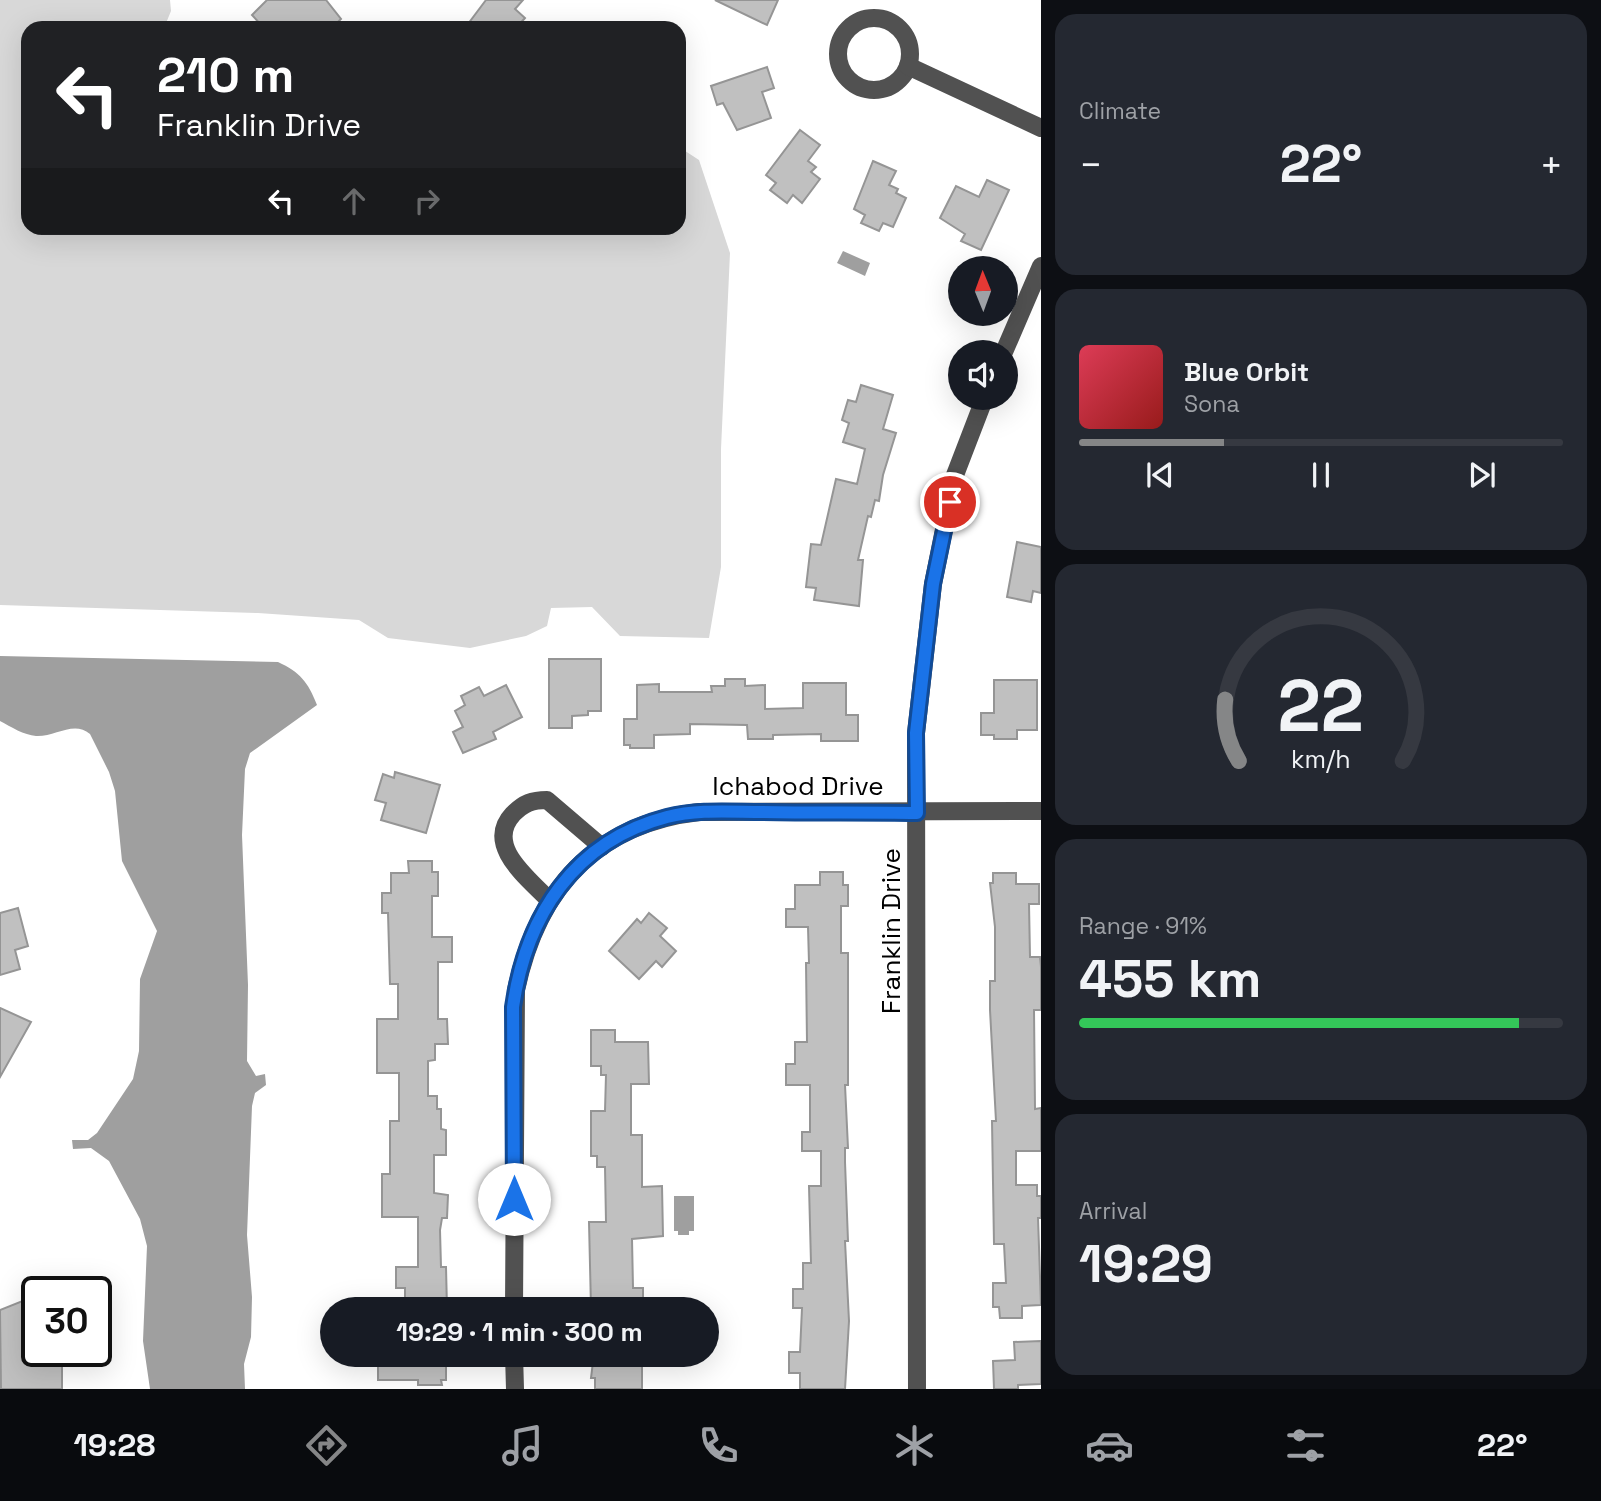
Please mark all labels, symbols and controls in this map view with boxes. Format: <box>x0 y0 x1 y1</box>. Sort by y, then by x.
text: 210 m <box>157 44 294 106</box>
icon: left <box>42 49 133 140</box>
text: Climate <box>1079 96 1161 126</box>
text: Franklin Drive <box>157 105 361 145</box>
text: 22° <box>1280 131 1362 197</box>
text: − <box>1079 141 1103 189</box>
text: + <box>1539 141 1563 189</box>
icon: left <box>262 182 300 220</box>
icon: ahead <box>335 182 373 220</box>
icon: right <box>408 182 446 220</box>
north arrow <box>948 256 1018 326</box>
map controls <box>948 256 1018 410</box>
button: sound <box>948 340 1018 410</box>
text: Blue Orbit <box>1184 355 1309 389</box>
text: Sona <box>1184 389 1240 419</box>
icon: previous <box>1141 456 1179 494</box>
icon: pause <box>1302 456 1340 494</box>
icon: next <box>1463 456 1501 494</box>
pin <box>920 472 980 532</box>
icon: arrive <box>931 483 969 521</box>
text: 22 <box>1278 659 1364 752</box>
text: km/h <box>1291 742 1351 774</box>
street label: Ichabod Drive <box>712 769 884 803</box>
street label: Franklin Drive <box>874 848 908 1014</box>
text: Range · 91% <box>1079 911 1207 941</box>
text: 455 km <box>1079 946 1261 1012</box>
position arrow <box>477 1162 551 1236</box>
text: Arrival <box>1079 1196 1147 1226</box>
text: 19:29 <box>1079 1231 1213 1297</box>
speed limit sign: 30 <box>21 1276 112 1367</box>
text: 19:29 · 1 min · 300 m <box>396 1315 643 1349</box>
icon: directions <box>302 1421 351 1470</box>
icon: music <box>498 1421 547 1470</box>
icon: phone <box>694 1421 743 1470</box>
icon: climate <box>890 1421 939 1470</box>
icon: car <box>1085 1421 1134 1470</box>
icon: filters <box>1281 1421 1330 1470</box>
text: 19:28 <box>73 1425 155 1465</box>
text: 22° <box>1477 1425 1528 1465</box>

